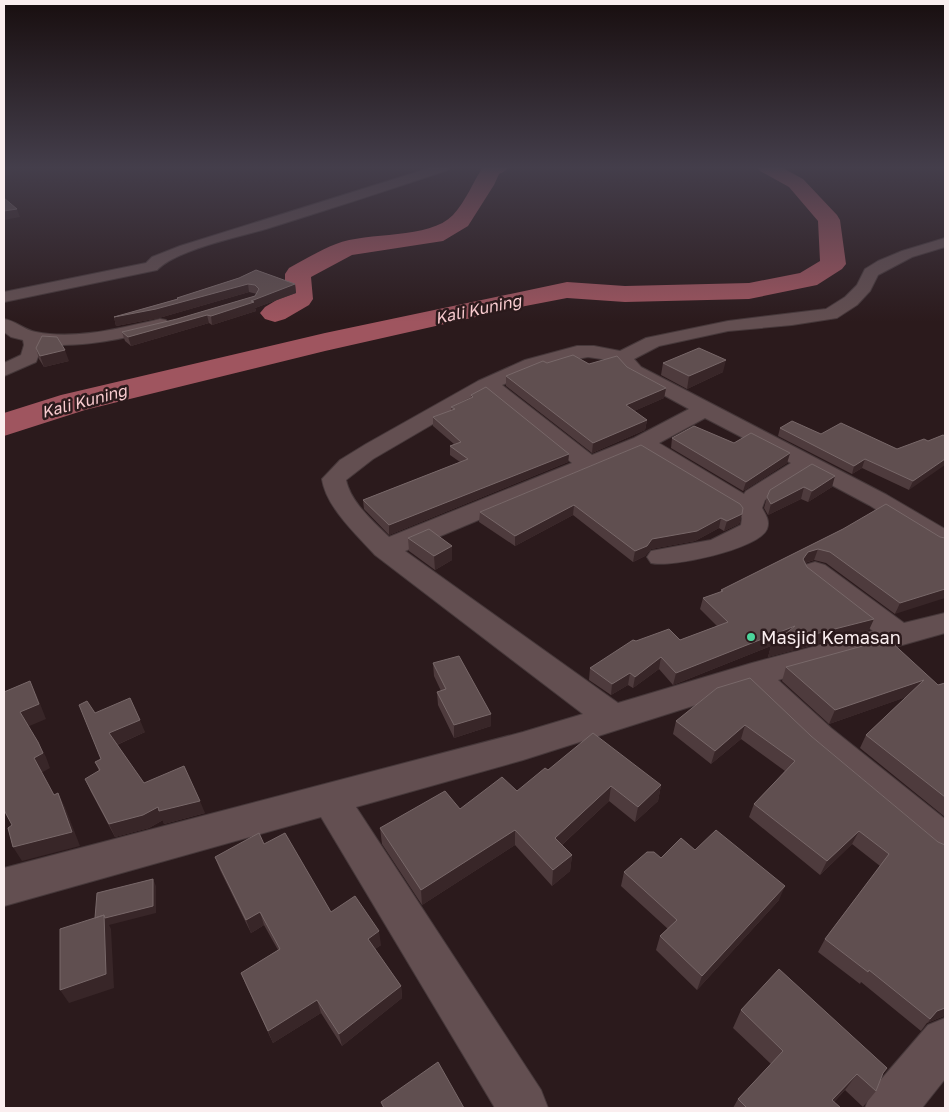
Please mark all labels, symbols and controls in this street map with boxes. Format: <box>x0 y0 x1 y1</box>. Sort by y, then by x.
water label: Kali Kuning <box>433 290 524 328</box>
water label: Kali Kuning <box>39 380 130 422</box>
place label: Masjid Kemasan <box>761 626 901 648</box>
marker: Masjid Kemasan <box>745 631 757 643</box>

